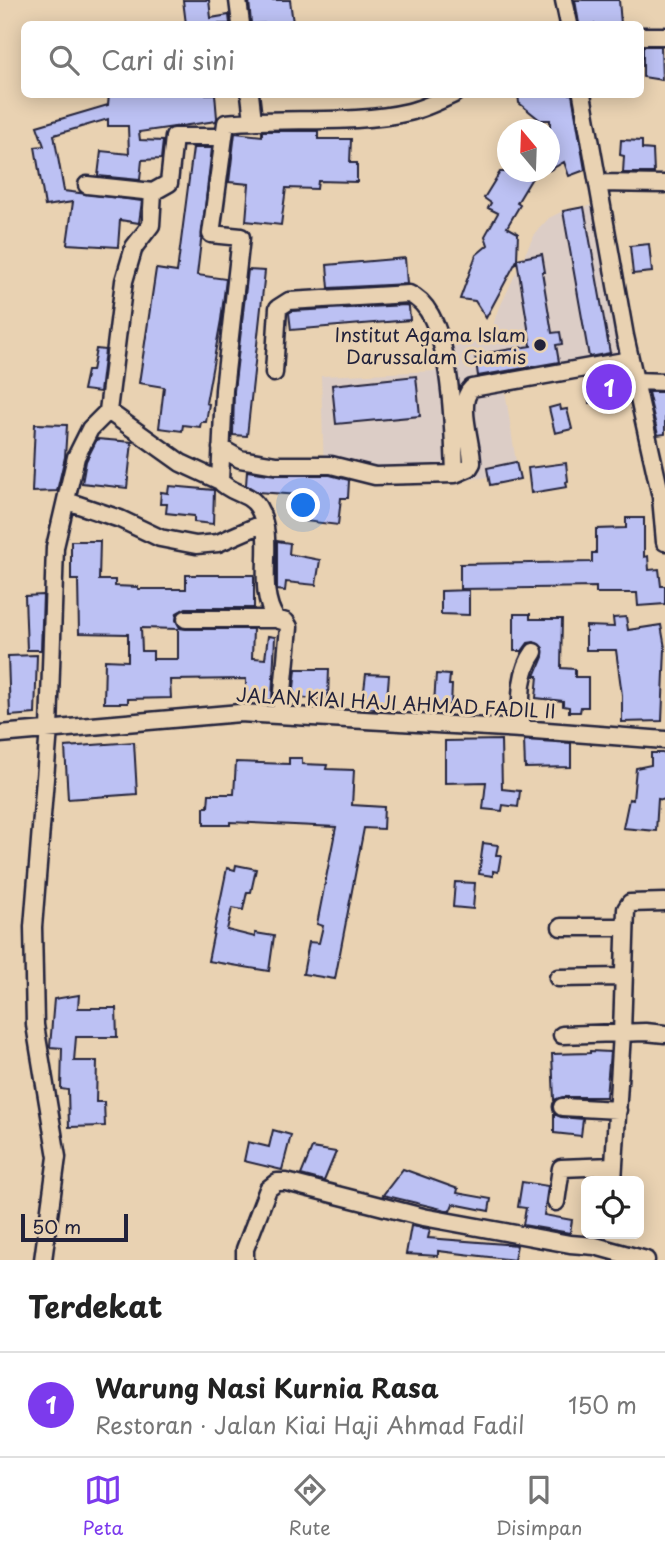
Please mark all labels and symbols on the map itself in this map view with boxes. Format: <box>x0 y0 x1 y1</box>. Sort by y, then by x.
north arrow <box>497 119 560 182</box>
place label: Institut Agama Islam Darussalam Ciamis <box>334 320 526 370</box>
marker: Institut Agama Islam Darussalam Ciamis <box>532 337 548 353</box>
pin: 1 <box>586 361 632 413</box>
your location <box>286 488 320 522</box>
street label: JALAN KIAI HAJI AHMAD FADIL II <box>235 680 557 724</box>
scale bar <box>21 1211 128 1243</box>

